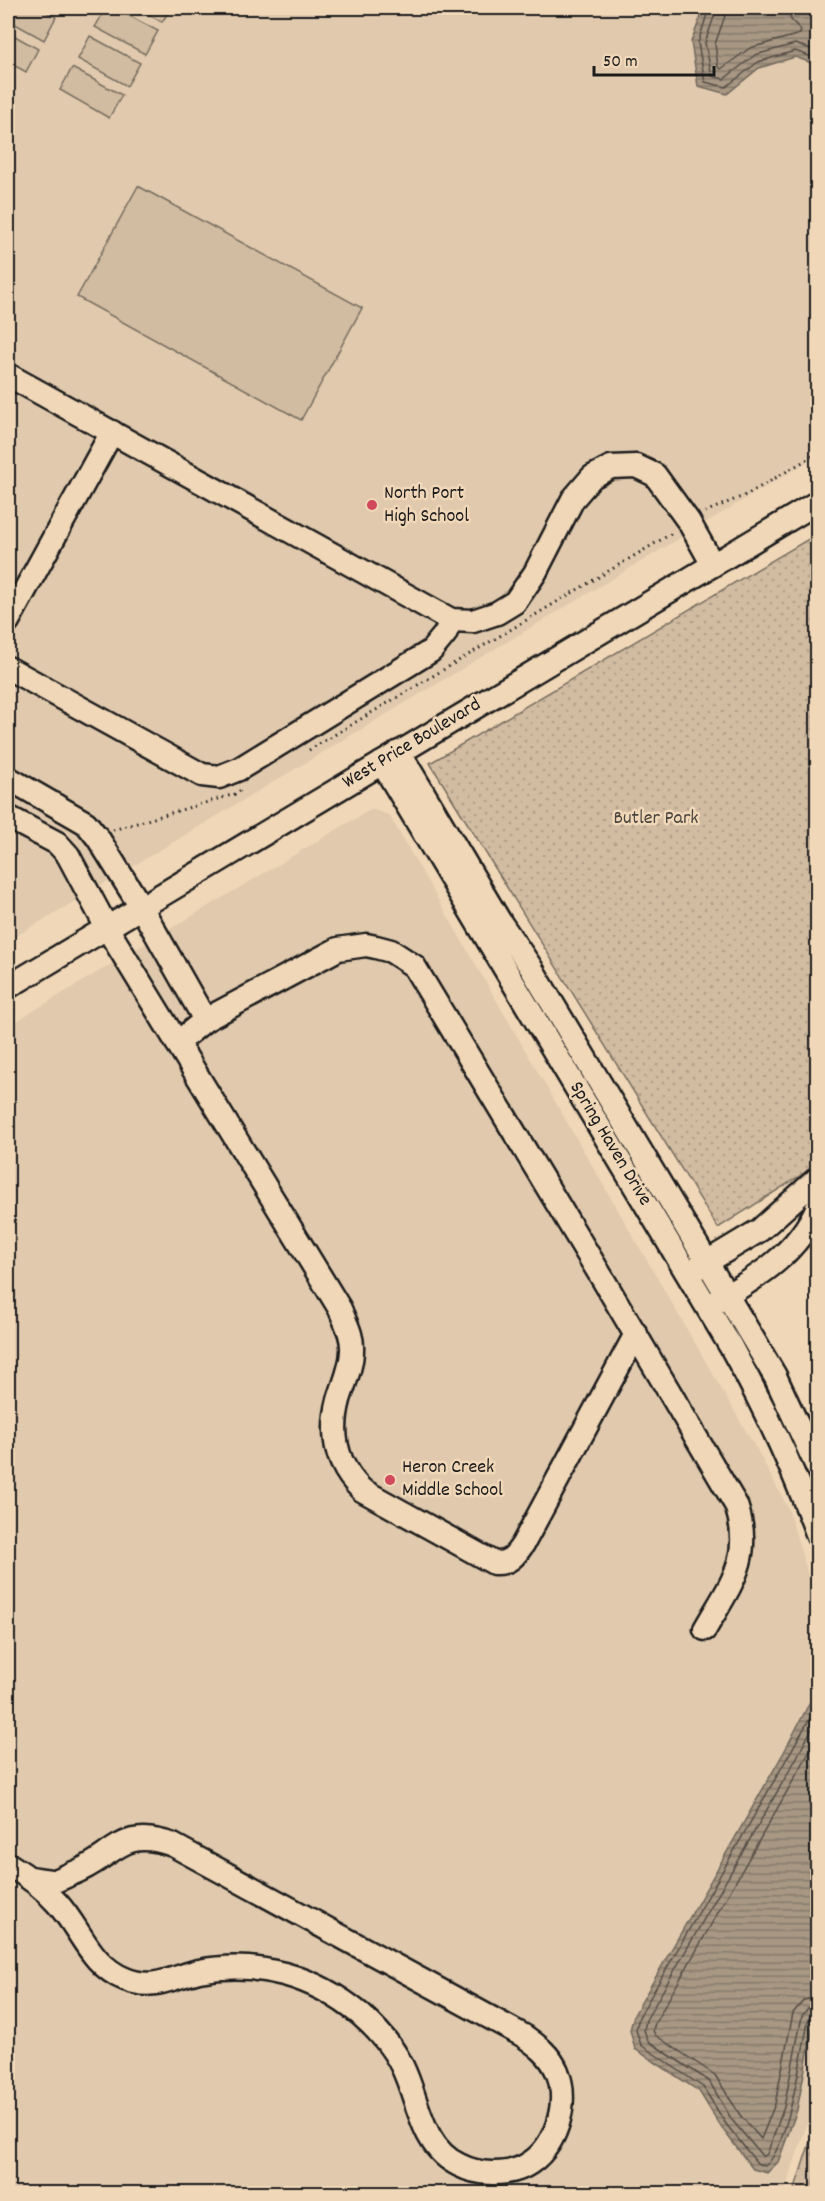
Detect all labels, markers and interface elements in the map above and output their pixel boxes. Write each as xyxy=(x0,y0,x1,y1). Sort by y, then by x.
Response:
scale bar xyxy=(594,39,714,77)
text: 50 m xyxy=(603,50,638,75)
place label: North Port High School xyxy=(384,480,469,531)
marker: North Port High School xyxy=(365,498,379,512)
street label: West Price Boulevard xyxy=(337,691,487,797)
park label: Butler Park xyxy=(613,805,699,833)
street label: Spring Haven Drive xyxy=(562,1076,658,1212)
place label: Heron Creek Middle School xyxy=(402,1454,503,1505)
marker: Heron Creek Middle School xyxy=(383,1473,397,1487)

